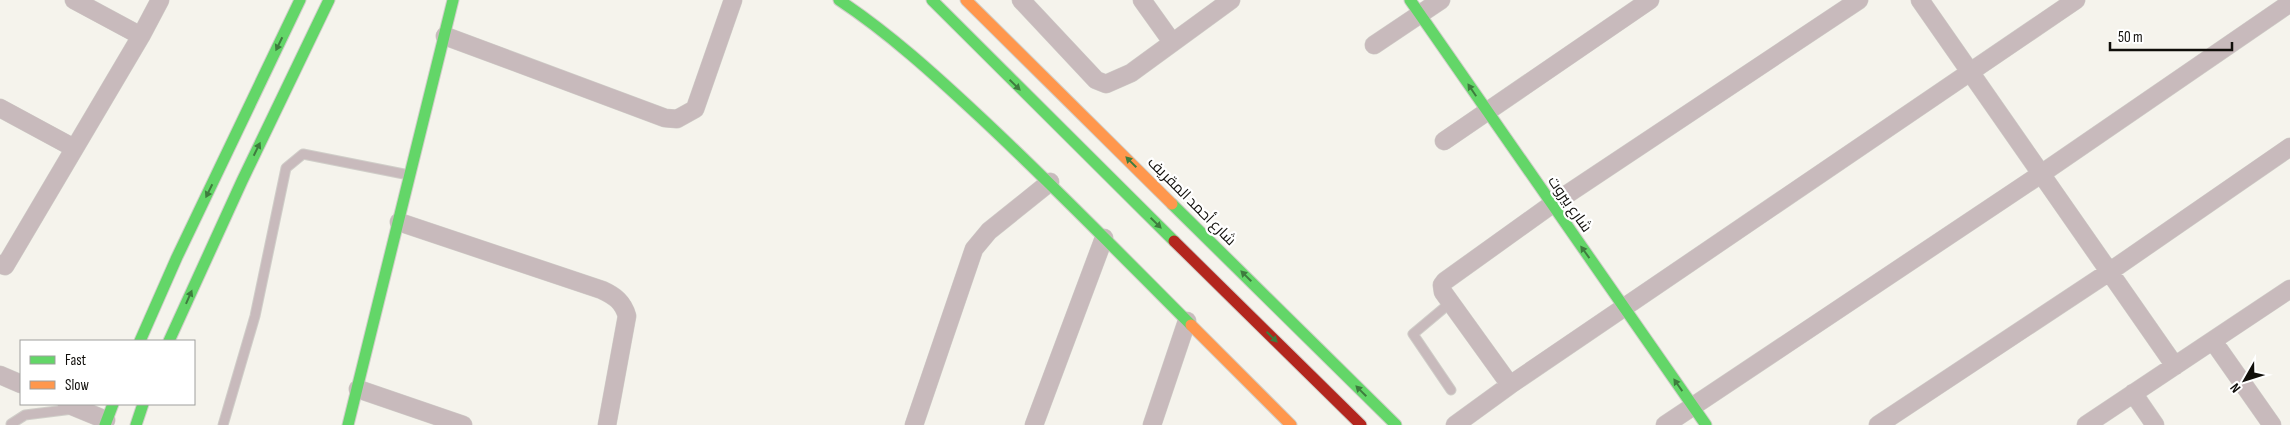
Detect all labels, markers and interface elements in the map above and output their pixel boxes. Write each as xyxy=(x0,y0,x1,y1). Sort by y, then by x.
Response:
scale bar xyxy=(2110,20,2232,52)
text: 50 m xyxy=(2118,28,2143,47)
one-way arrow xyxy=(275,37,283,51)
one-way arrow xyxy=(1009,79,1021,91)
one-way arrow xyxy=(1467,83,1477,97)
one-way arrow xyxy=(253,142,261,156)
street label: شارع أحمد المقريف xyxy=(1143,152,1241,250)
one-way arrow xyxy=(1125,156,1137,168)
street label: شارع بيروت xyxy=(1543,172,1596,237)
one-way arrow xyxy=(204,183,213,198)
one-way arrow xyxy=(1150,217,1162,229)
one-way arrow xyxy=(1580,245,1590,259)
one-way arrow xyxy=(1240,270,1252,282)
one-way arrow xyxy=(185,290,193,304)
one-way arrow xyxy=(1266,331,1278,343)
legend xyxy=(20,340,195,405)
text: Fast xyxy=(65,351,87,370)
north arrow xyxy=(2220,355,2270,405)
text: Slow xyxy=(65,376,89,395)
one-way arrow xyxy=(1674,378,1683,392)
text: N xyxy=(2226,380,2244,396)
one-way arrow xyxy=(1356,385,1368,397)

